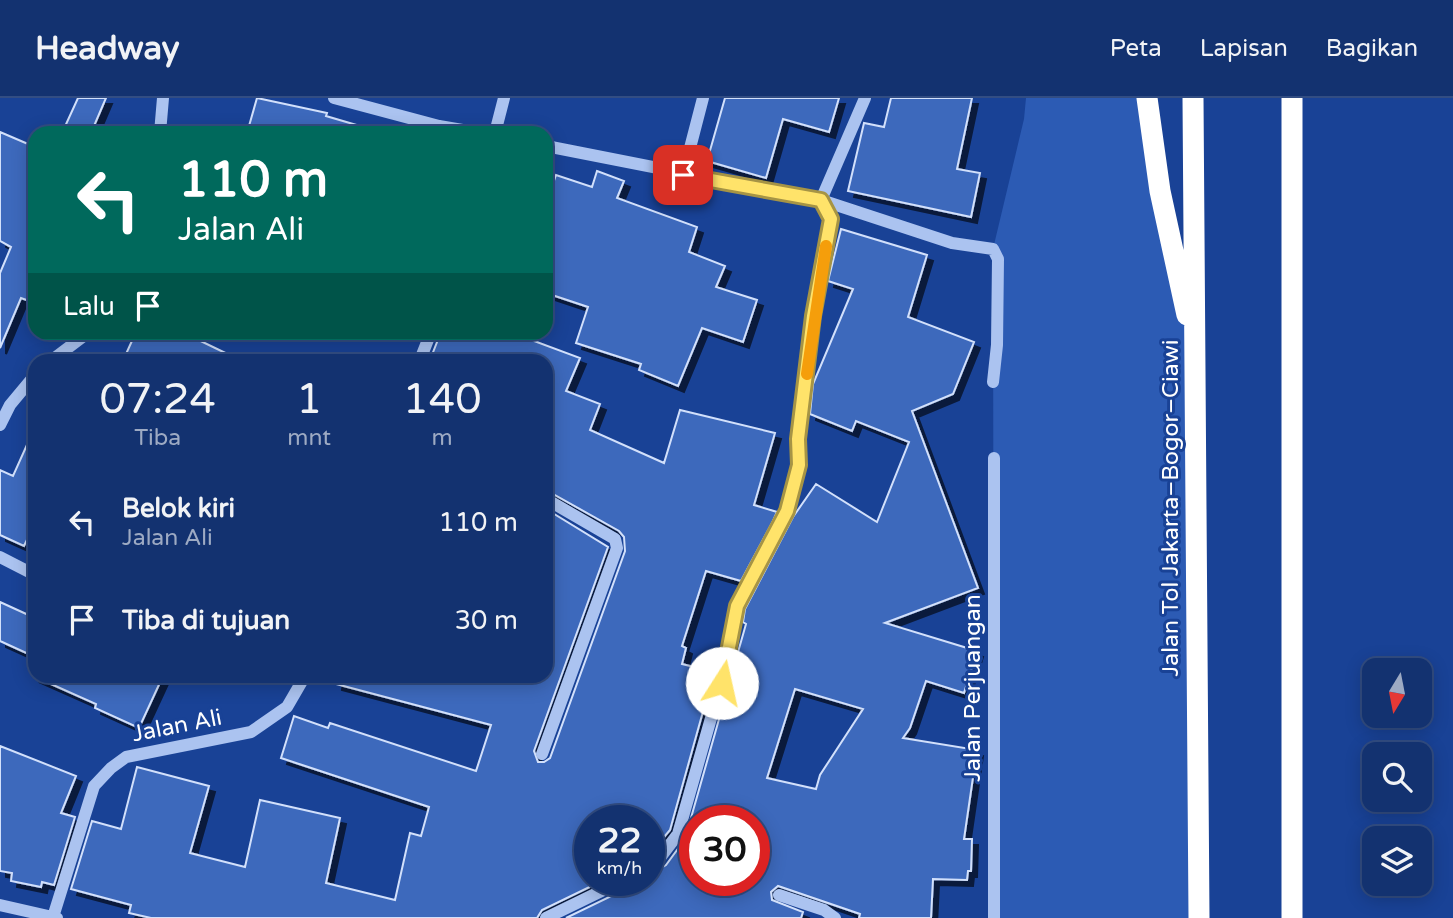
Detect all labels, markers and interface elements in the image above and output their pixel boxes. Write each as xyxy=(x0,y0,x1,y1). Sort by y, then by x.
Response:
text: Headway xyxy=(35,29,179,68)
text: Peta xyxy=(1110,34,1162,63)
text: Lapisan xyxy=(1200,34,1288,63)
text: Bagikan xyxy=(1326,34,1418,63)
pin xyxy=(653,145,713,205)
text: 110 m xyxy=(178,151,328,210)
icon: left xyxy=(63,154,154,245)
icon: arrive xyxy=(664,156,702,194)
text: Jalan Ali xyxy=(178,211,304,249)
icon: arrive xyxy=(129,287,167,325)
text: Lalu xyxy=(63,291,115,322)
street label: Jalan Tol Jakarta–Bogor–Ciawi xyxy=(1157,340,1185,676)
text: 07:24 xyxy=(99,374,216,425)
text: 1 xyxy=(296,374,322,425)
text: 140 xyxy=(402,374,482,425)
text: Tiba xyxy=(134,424,181,452)
text: mnt xyxy=(287,424,331,452)
text: m xyxy=(431,424,453,452)
text: Belok kiri xyxy=(122,493,235,524)
icon: left xyxy=(63,503,101,541)
text: 110 m xyxy=(438,507,518,538)
text: Jalan Ali xyxy=(122,524,213,552)
street label: Jalan Perjuangan xyxy=(959,594,987,782)
icon: arrive xyxy=(63,601,101,639)
text: Tiba di tujuan xyxy=(122,605,290,636)
text: 30 m xyxy=(455,605,518,636)
position arrow xyxy=(685,646,759,720)
north arrow xyxy=(1362,658,1432,728)
map controls xyxy=(1362,658,1432,896)
street label: Jalan Ali xyxy=(130,704,224,748)
button: search xyxy=(1362,742,1432,812)
speed limit sign: 30 xyxy=(679,805,770,896)
text: 22 xyxy=(598,820,641,862)
button: layers xyxy=(1362,826,1432,896)
text: km/h xyxy=(597,857,642,879)

